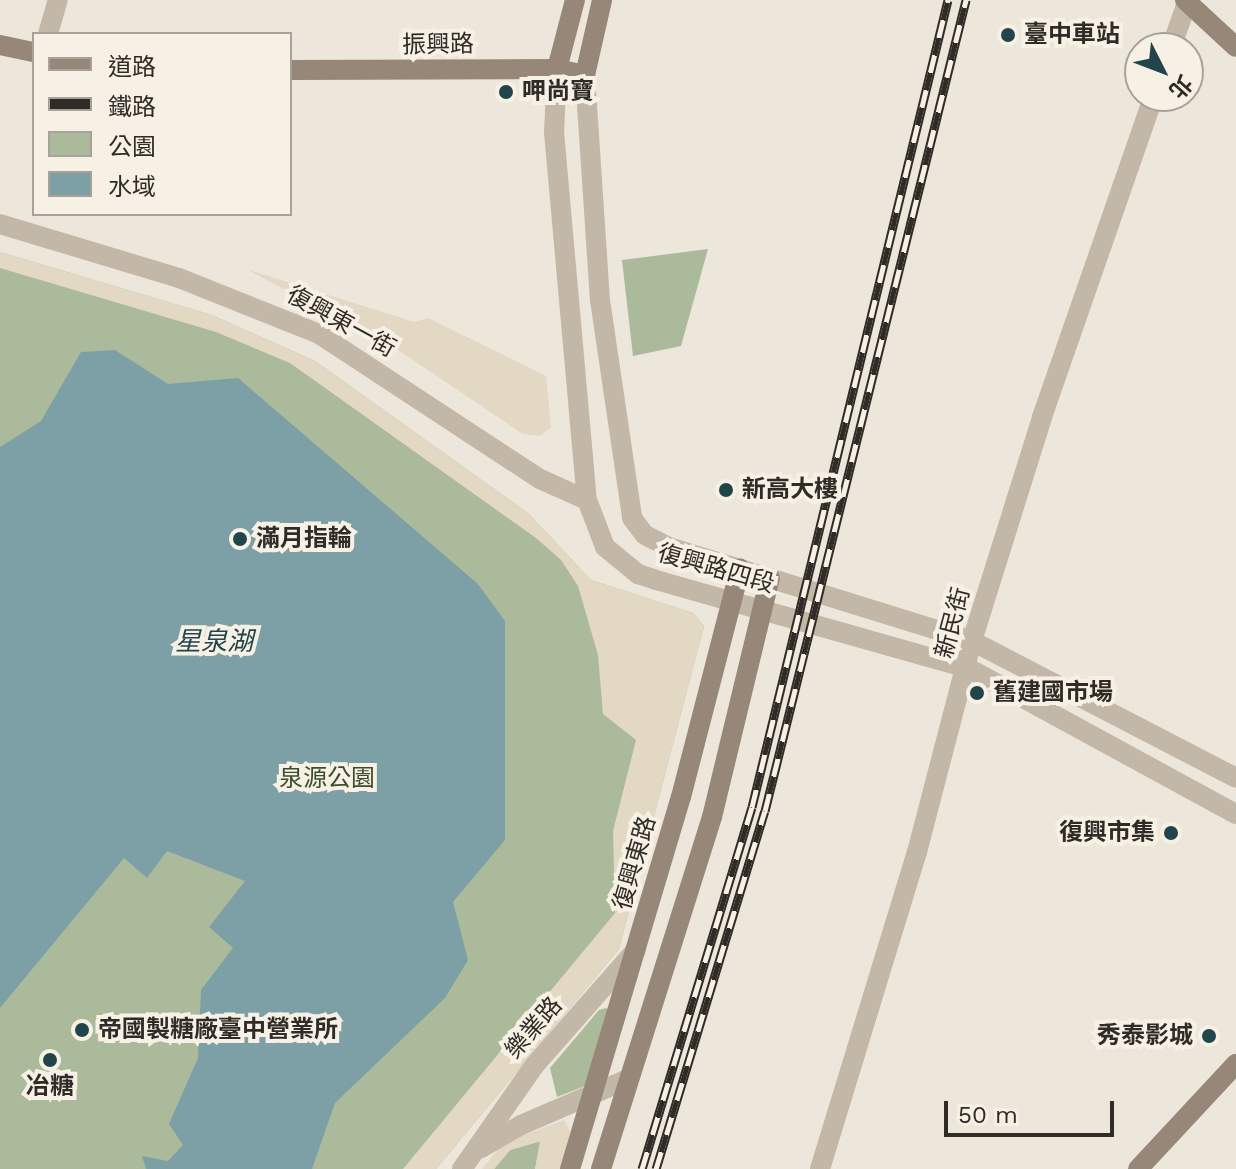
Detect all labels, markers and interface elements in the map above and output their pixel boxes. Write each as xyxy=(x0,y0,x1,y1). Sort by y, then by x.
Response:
place label: 臺中車站 xyxy=(1024,21,1120,49)
marker: 臺中車站 xyxy=(999,26,1017,44)
street label: 振興路 xyxy=(402,30,474,60)
legend xyxy=(32,32,292,216)
north arrow xyxy=(1124,32,1204,112)
text: 道路 xyxy=(108,53,156,81)
text: 北 xyxy=(1164,71,1197,104)
place label: 呷尚寶 xyxy=(522,78,594,106)
marker: 呷尚寶 xyxy=(497,83,515,101)
text: 鐵路 xyxy=(108,93,156,121)
text: 公園 xyxy=(108,133,156,161)
text: 水域 xyxy=(108,173,156,201)
street label: 復興東一街 xyxy=(282,280,400,364)
place label: 新高大樓 xyxy=(742,476,838,504)
marker: 新高大樓 xyxy=(717,481,735,499)
place label: 滿月指輪 xyxy=(256,525,352,553)
marker: 滿月指輪 xyxy=(231,530,249,548)
street label: 復興路四段 xyxy=(654,539,778,599)
street label: 新民街 xyxy=(930,584,976,662)
water label: 星泉湖 xyxy=(175,626,253,658)
place label: 舊建國市場 xyxy=(993,679,1113,707)
marker: 舊建國市場 xyxy=(968,684,986,702)
park label: 泉源公園 xyxy=(279,765,375,793)
street label: 復興東路 xyxy=(608,813,662,913)
place label: 復興市集 xyxy=(1059,819,1155,847)
marker: 復興市集 xyxy=(1162,824,1180,842)
street label: 樂業路 xyxy=(500,991,568,1065)
place label: 帝國製糖廠臺中營業所 xyxy=(98,1016,338,1044)
marker: 帝國製糖廠臺中營業所 xyxy=(73,1021,91,1039)
place label: 秀泰影城 xyxy=(1097,1022,1193,1050)
marker: 秀泰影城 xyxy=(1200,1027,1218,1045)
marker: 冶糖 xyxy=(41,1051,59,1069)
place label: 冶糖 xyxy=(26,1073,74,1101)
scale bar xyxy=(948,1085,1118,1135)
text: 50 m xyxy=(958,1101,1018,1129)

